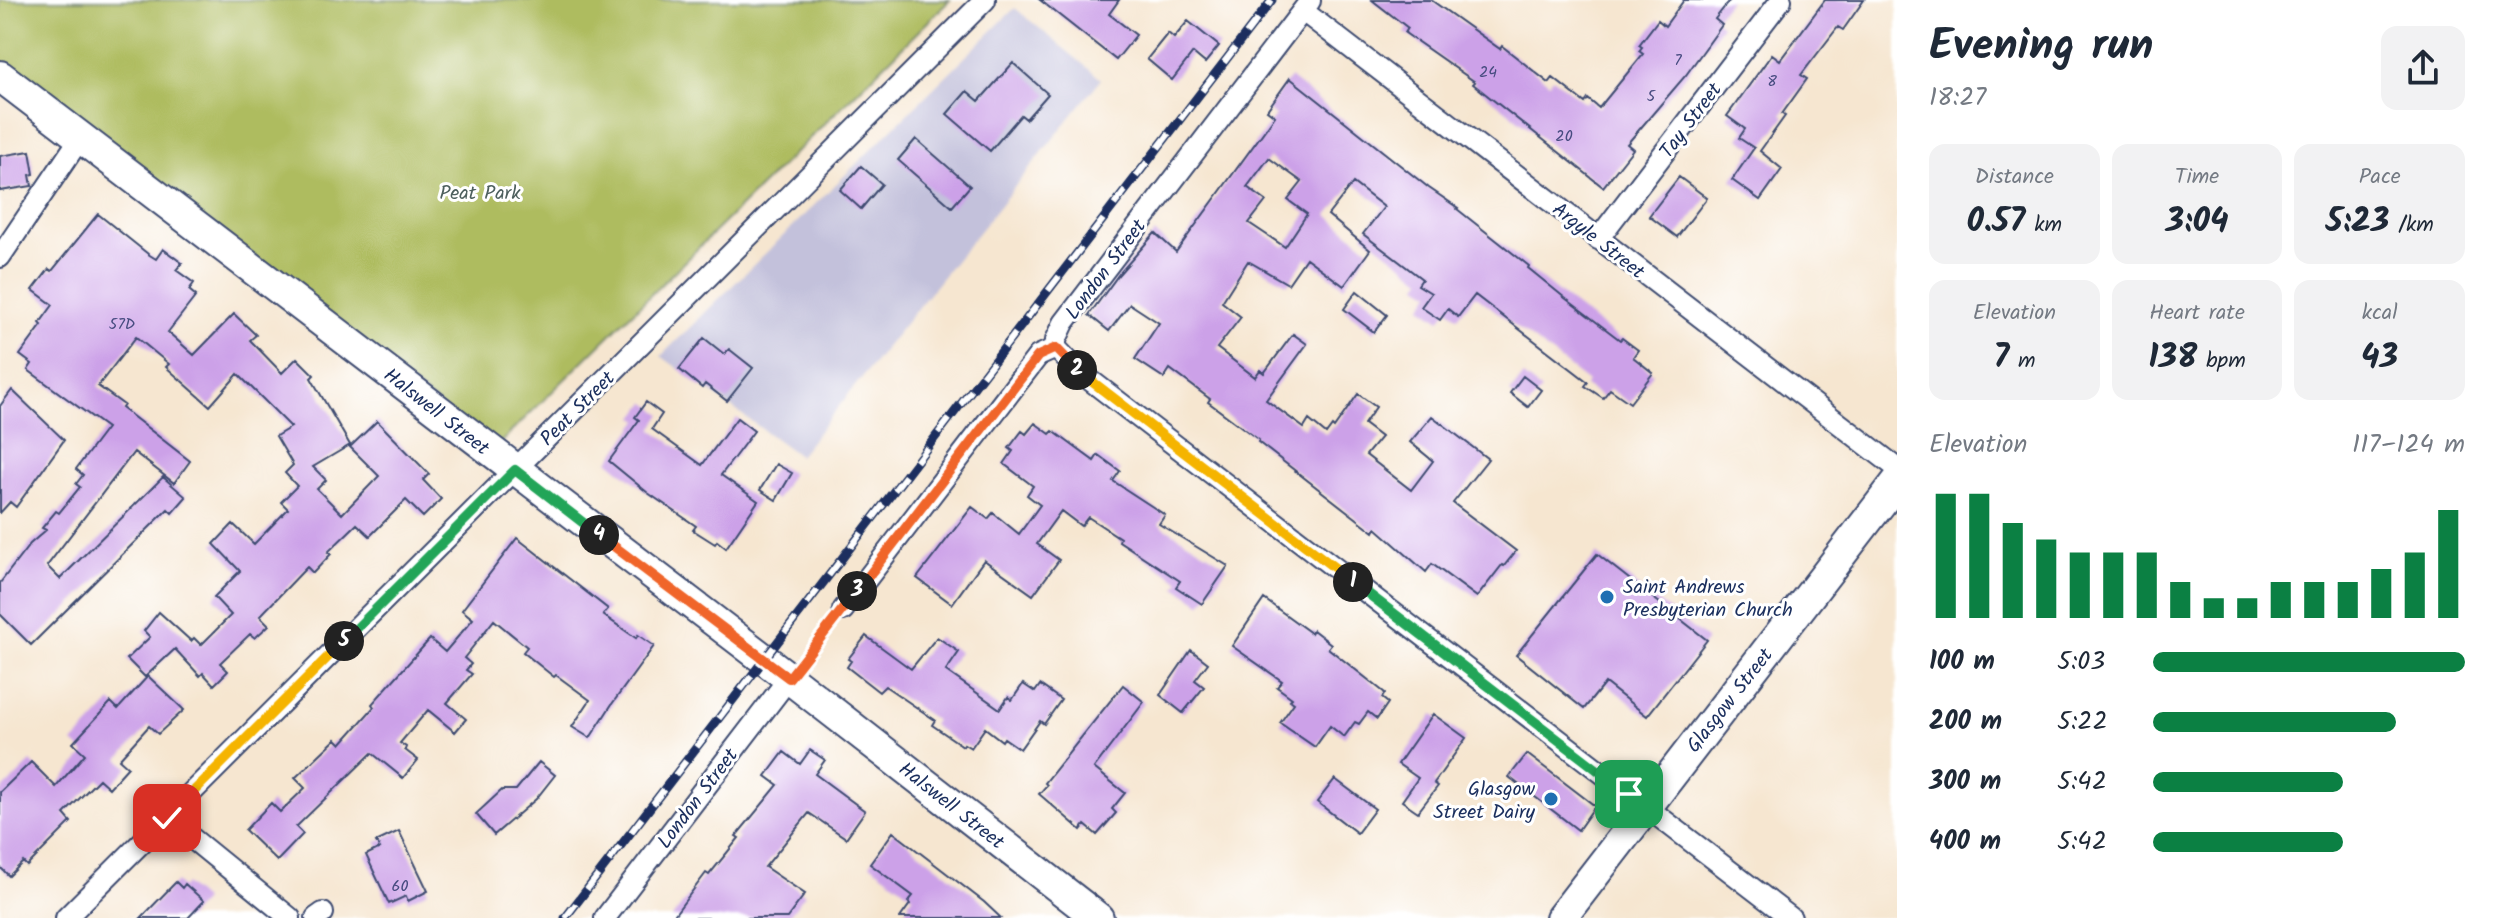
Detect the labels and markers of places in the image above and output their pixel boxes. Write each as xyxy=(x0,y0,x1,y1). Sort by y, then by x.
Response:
pin: 2 xyxy=(1057,350,1097,390)
pin: 4 xyxy=(579,515,619,555)
pin: 1 xyxy=(1333,562,1373,602)
pin: 3 xyxy=(837,571,877,611)
place label: Saint Andrews Presbyterian Church xyxy=(1623,572,1793,627)
marker: Saint Andrews Presbyterian Church xyxy=(1598,588,1616,606)
pin: 5 xyxy=(324,621,364,661)
pin xyxy=(1595,760,1663,828)
place label: Glasgow Street Dairy xyxy=(1433,774,1536,829)
pin xyxy=(133,784,201,852)
marker: Glasgow Street Dairy xyxy=(1542,790,1560,808)

